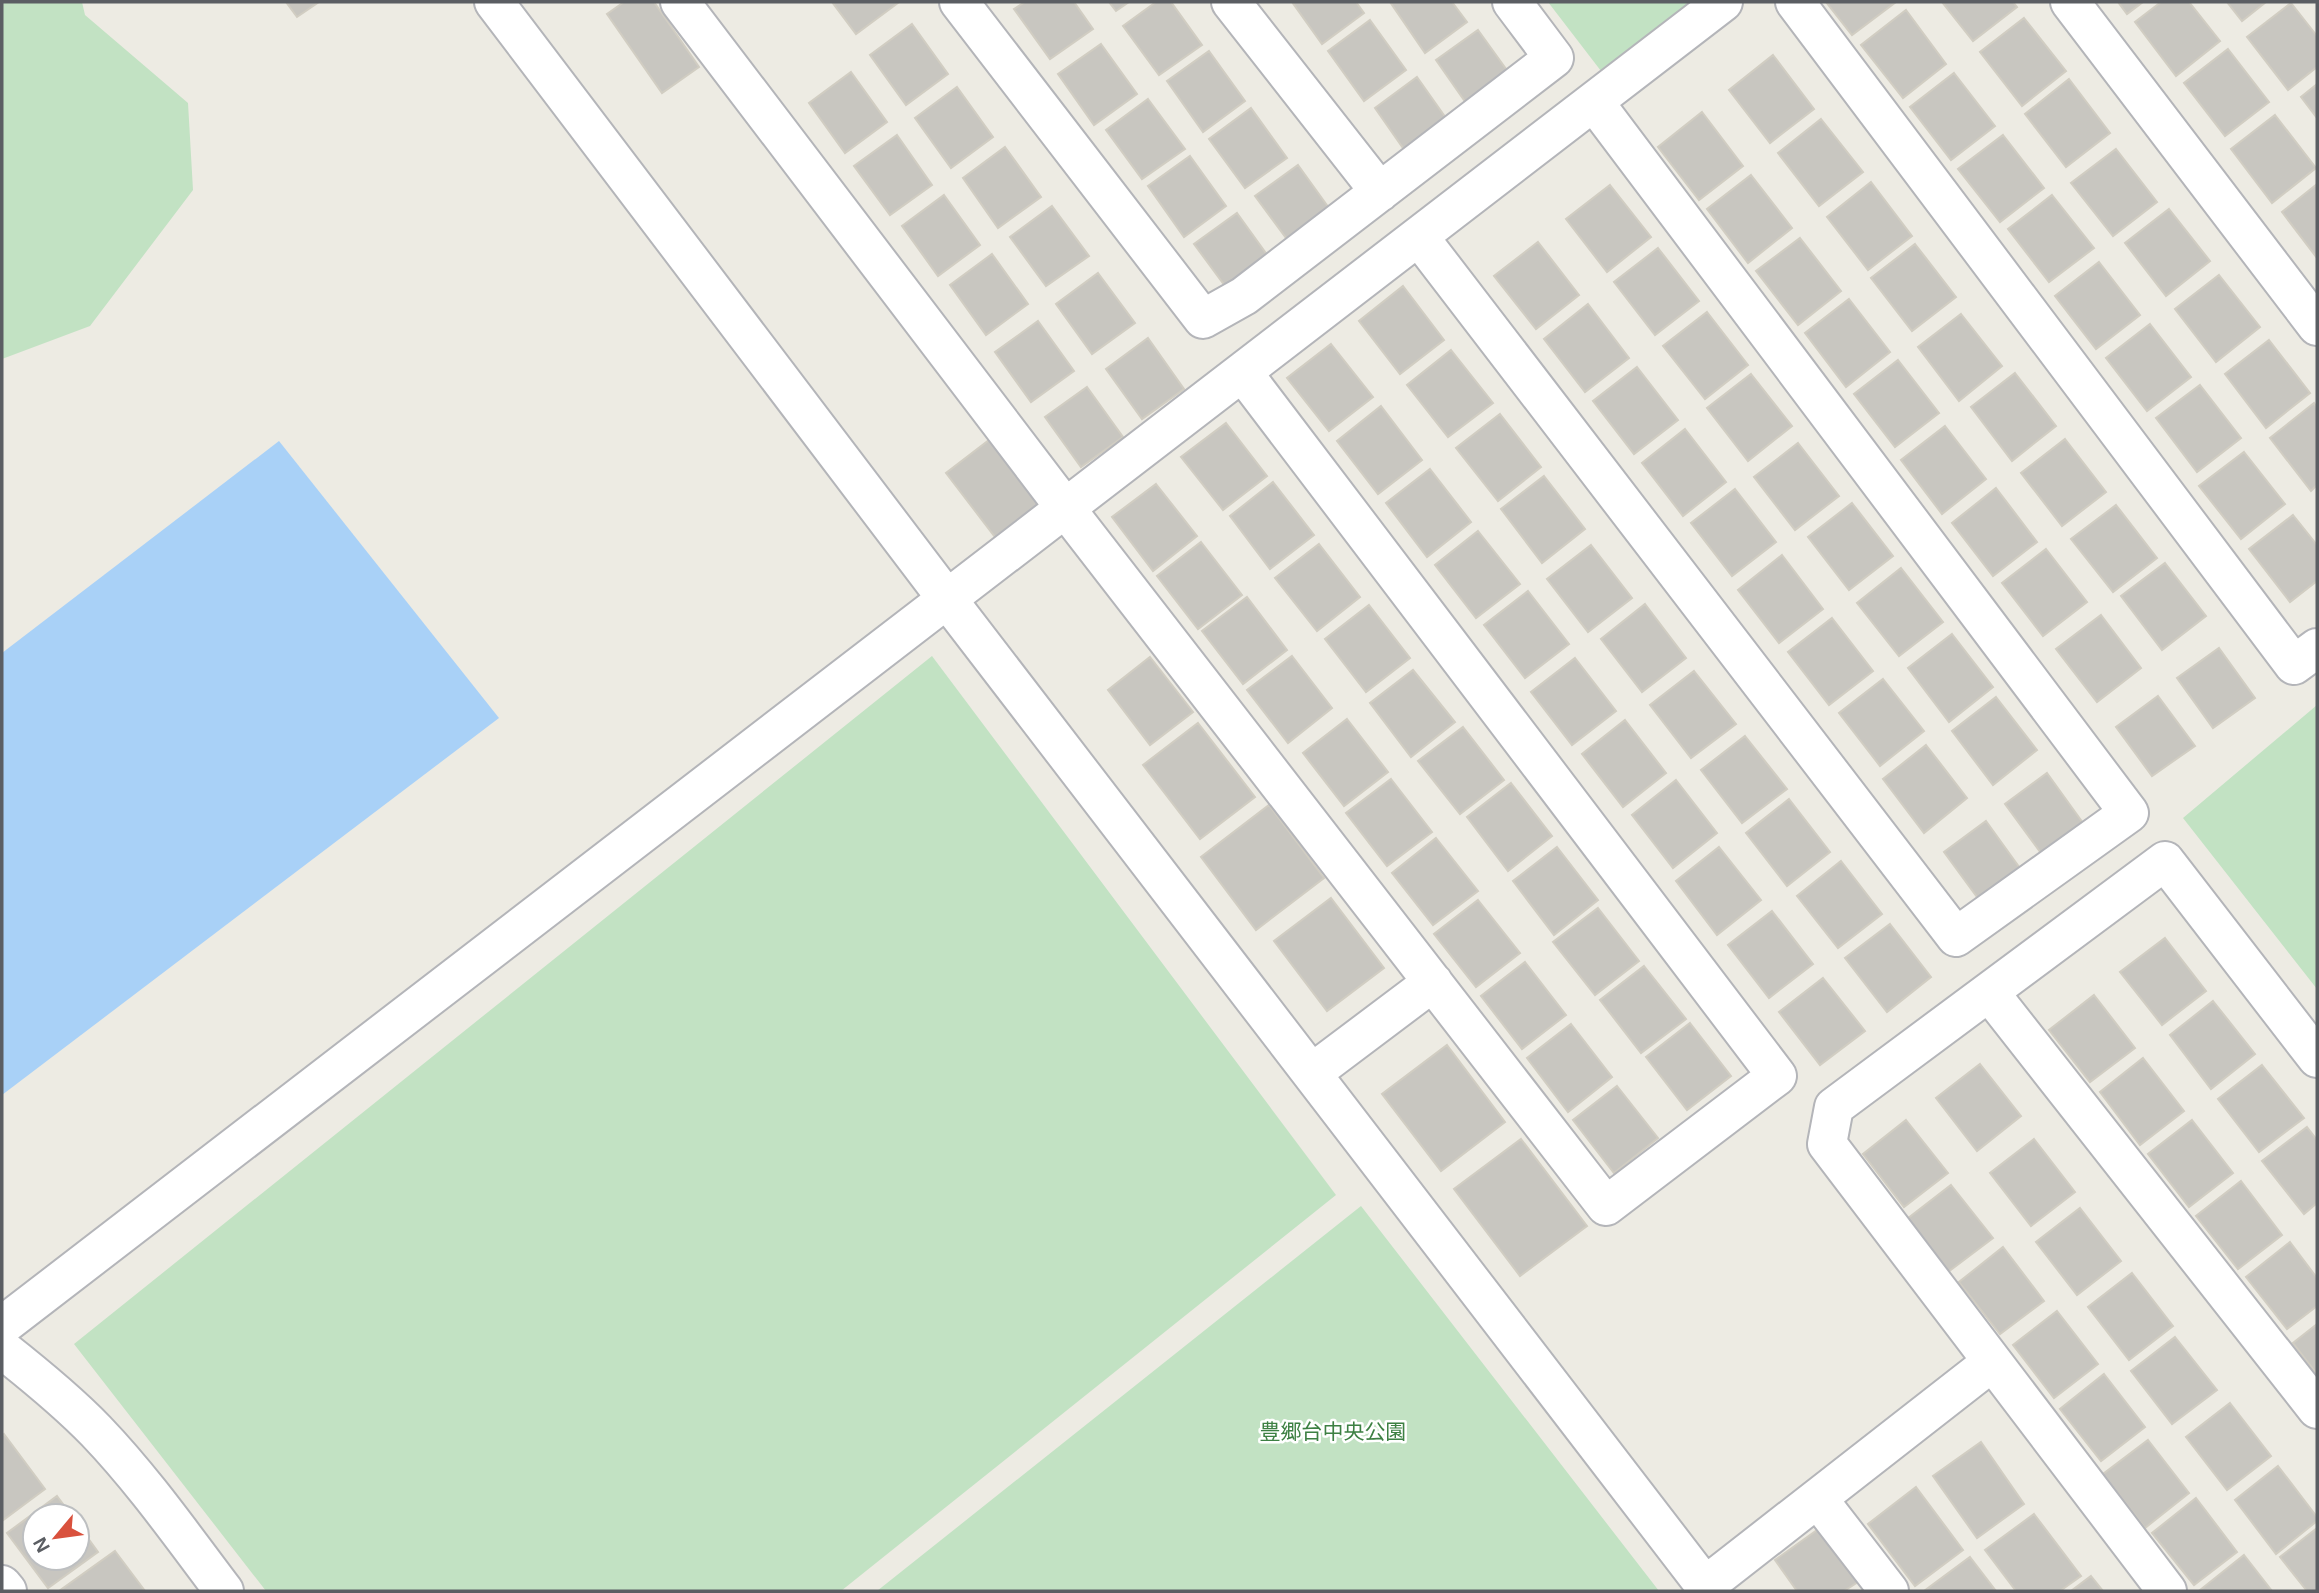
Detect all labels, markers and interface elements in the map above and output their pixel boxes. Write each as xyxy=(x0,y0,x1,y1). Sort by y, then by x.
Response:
park label: 豊郷台中央公園 xyxy=(1260,1420,1407,1443)
north arrow xyxy=(21,1502,91,1572)
text: N xyxy=(29,1534,54,1556)

